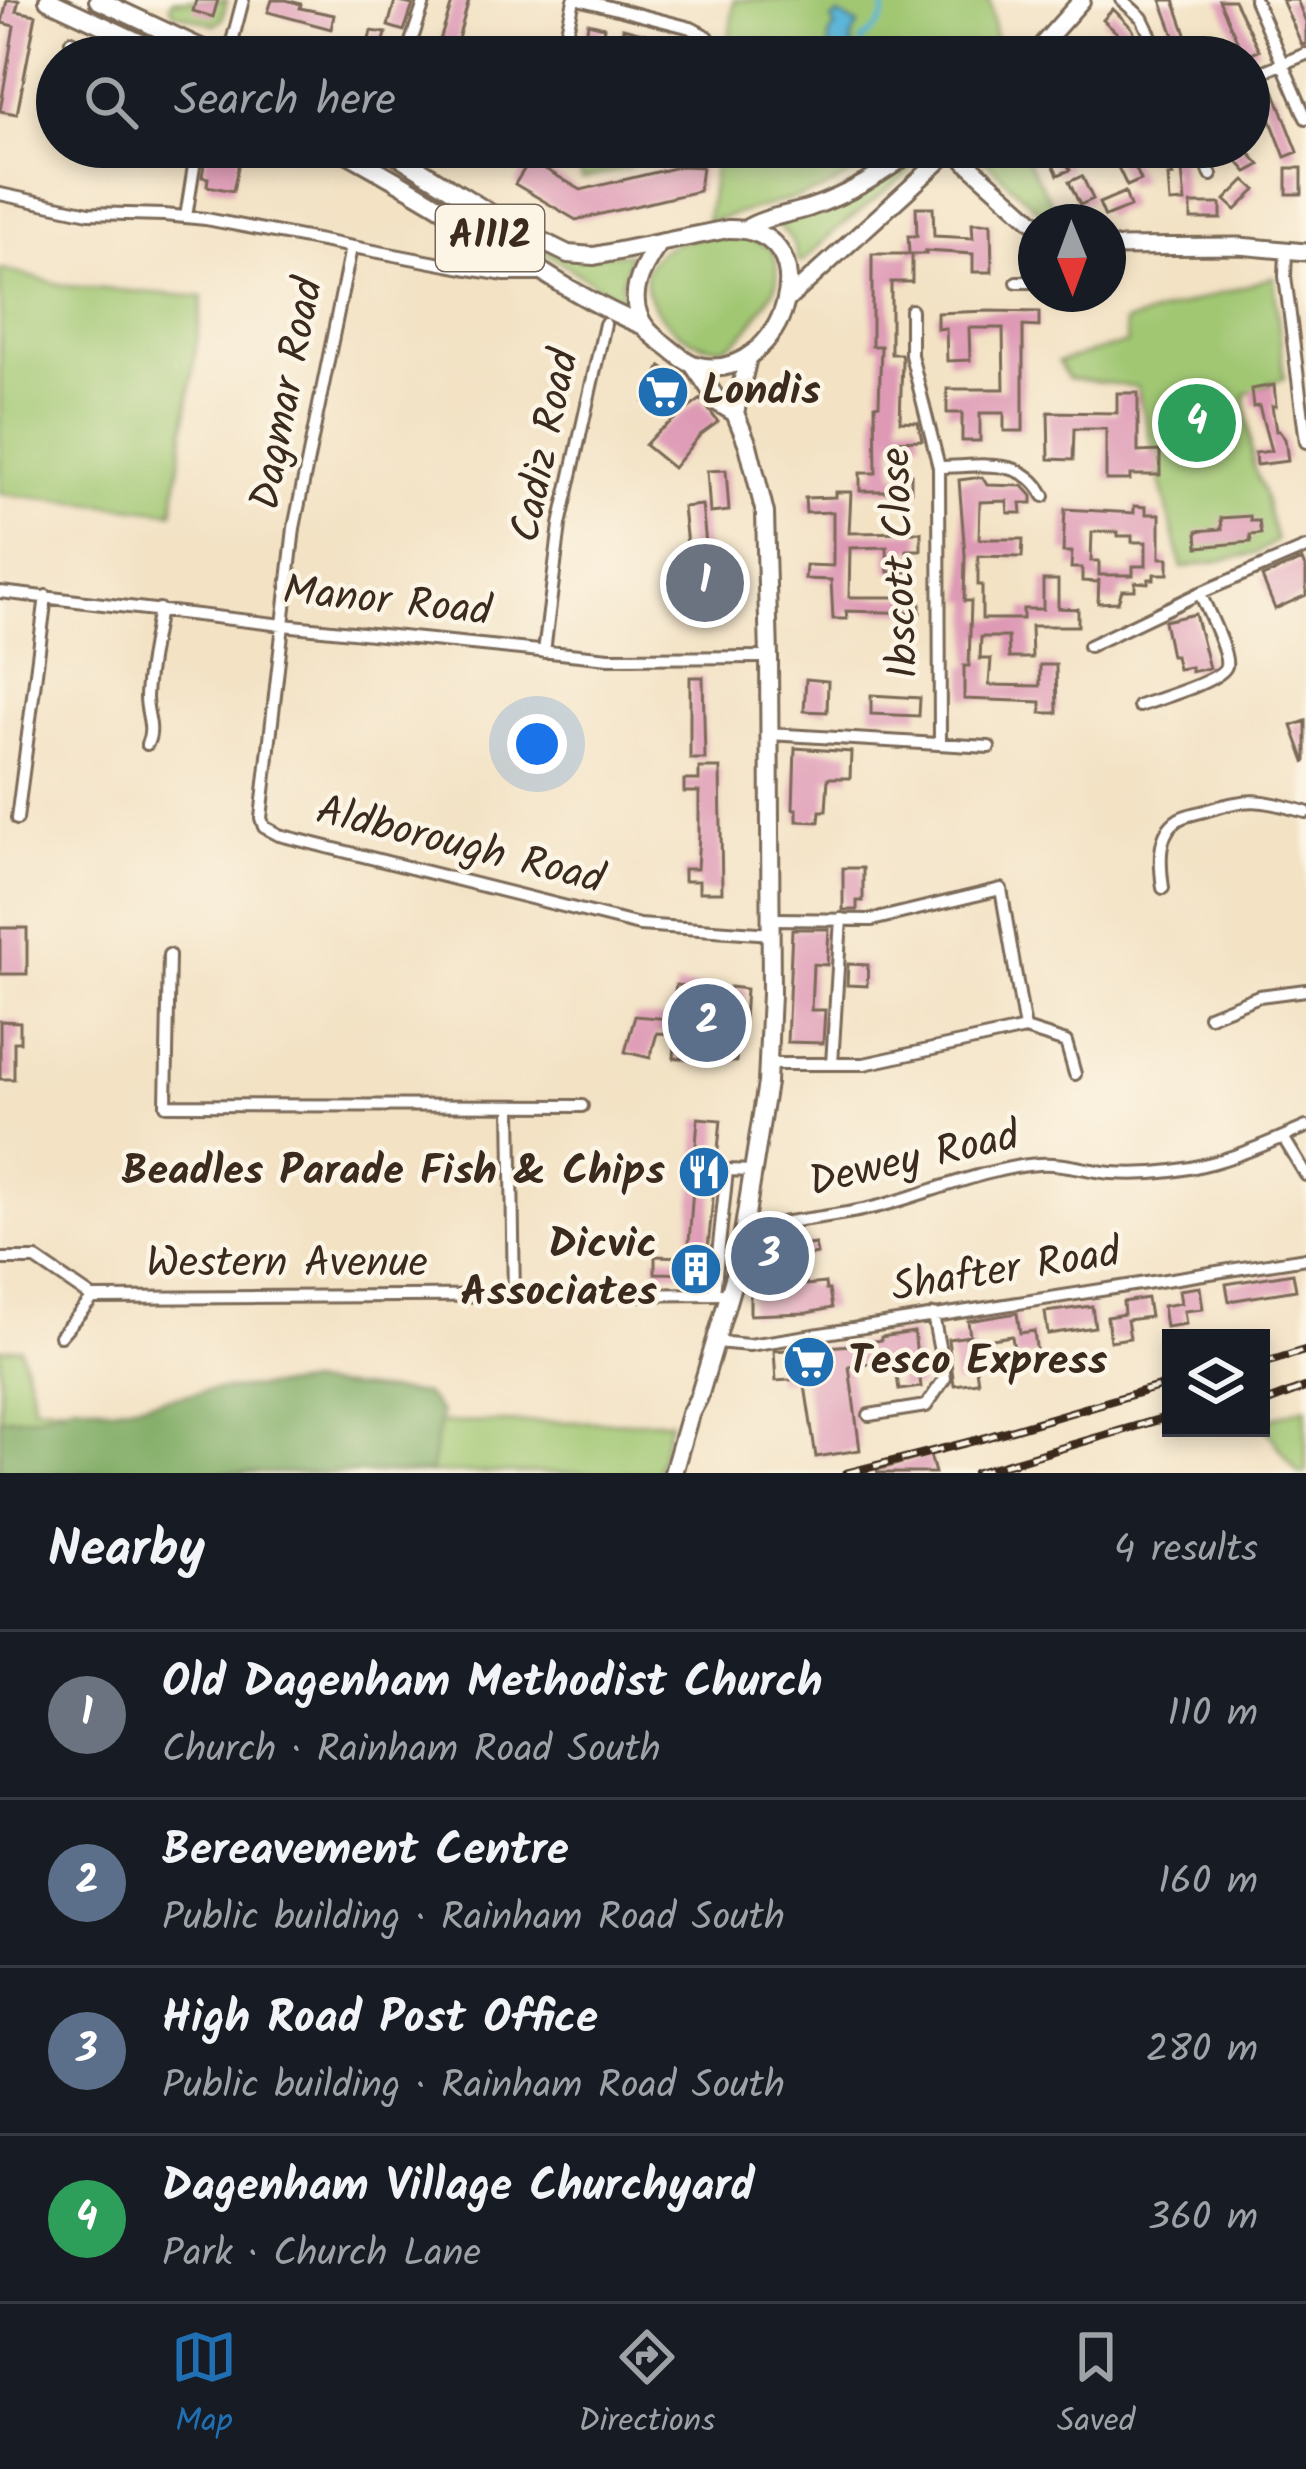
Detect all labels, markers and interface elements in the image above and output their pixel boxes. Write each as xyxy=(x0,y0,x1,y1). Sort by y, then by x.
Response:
search box xyxy=(36,36,1270,168)
text: Search here xyxy=(174,66,396,138)
icon: search xyxy=(78,69,144,135)
north arrow xyxy=(1018,204,1126,312)
road number: A1112 xyxy=(436,205,544,271)
street label: Dagmar Road xyxy=(233,271,343,516)
street label: Cadiz Road xyxy=(493,342,599,549)
place label: Londis xyxy=(702,359,821,426)
supermarket icon: Londis xyxy=(635,364,691,420)
pin: 4 xyxy=(1158,378,1236,468)
street label: Ibscott Close xyxy=(863,446,939,680)
pin: 1 xyxy=(666,538,744,628)
street label: Manor Road xyxy=(279,558,496,646)
your location xyxy=(507,714,567,774)
street label: Aldborough Road xyxy=(309,778,612,914)
pin: 2 xyxy=(668,978,746,1068)
street label: Dewey Road xyxy=(802,1103,1027,1217)
place label: Beadles Parade Fish & Chips xyxy=(121,1139,665,1206)
restaurant icon: Beadles Parade Fish & Chips xyxy=(676,1144,732,1200)
pin: 3 xyxy=(731,1211,809,1301)
place label: Dicvic Associates xyxy=(460,1212,657,1327)
street label: Shafter Road xyxy=(887,1220,1126,1322)
street label: Western Avenue xyxy=(146,1231,428,1298)
building icon: Dicvic Associates xyxy=(668,1241,724,1297)
place label: Tesco Express xyxy=(848,1329,1108,1396)
map controls xyxy=(1162,1329,1270,1437)
button: layers xyxy=(1162,1329,1270,1437)
supermarket icon: Tesco Express xyxy=(781,1334,837,1390)
text: Nearby xyxy=(48,1511,205,1592)
text: 4 results xyxy=(1114,1520,1258,1582)
text: Old Dagenham Methodist Church xyxy=(162,1648,823,1720)
text: 1 xyxy=(81,1684,93,1746)
text: 110 m xyxy=(1167,1684,1258,1746)
text: Church · Rainham Road South xyxy=(162,1720,661,1782)
text: Bereavement Centre xyxy=(162,1816,569,1888)
text: 2 xyxy=(76,1852,98,1914)
text: 160 m xyxy=(1158,1852,1258,1914)
text: Public building · Rainham Road South xyxy=(162,1888,785,1950)
text: High Road Post Office xyxy=(162,1984,598,2056)
text: 3 xyxy=(76,2020,98,2082)
text: 280 m xyxy=(1146,2020,1258,2082)
text: Public building · Rainham Road South xyxy=(162,2056,785,2118)
text: Dagenham Village Churchyard xyxy=(162,2152,755,2224)
text: 4 xyxy=(76,2188,98,2250)
text: 360 m xyxy=(1148,2188,1258,2250)
text: Park · Church Lane xyxy=(162,2224,481,2286)
tab: Map xyxy=(171,2324,237,2449)
tab: Directions xyxy=(578,2324,715,2449)
tab: Saved xyxy=(1057,2324,1135,2449)

